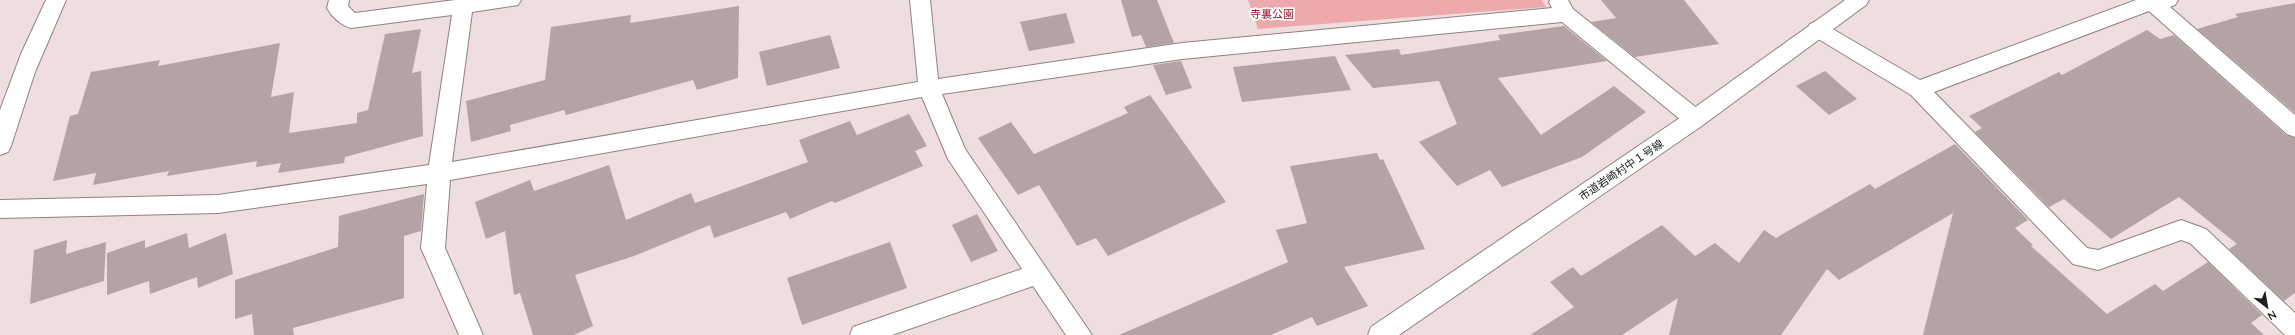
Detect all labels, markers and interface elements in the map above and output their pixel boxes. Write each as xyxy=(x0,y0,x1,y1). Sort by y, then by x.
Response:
park label: 寺裏公園 xyxy=(1250,7,1294,21)
street label: 市道岩崎村中１号線 xyxy=(1576,137,1666,203)
north arrow xyxy=(2247,287,2287,327)
text: N xyxy=(2265,307,2279,324)

